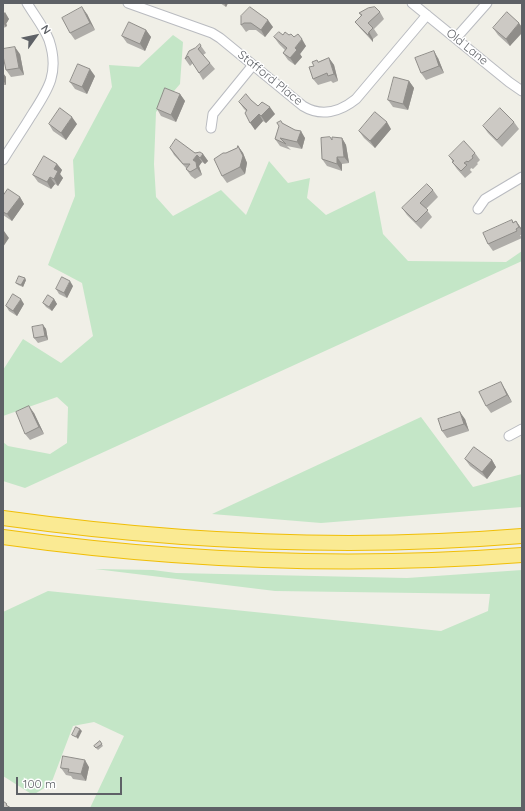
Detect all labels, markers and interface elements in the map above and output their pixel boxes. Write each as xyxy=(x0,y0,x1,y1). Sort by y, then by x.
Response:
north arrow xyxy=(16,16,56,56)
text: N xyxy=(38,22,54,37)
street label: Old Lane xyxy=(443,26,491,68)
street label: Stafford Place xyxy=(235,48,305,108)
scale bar xyxy=(18,769,124,795)
text: 100 m xyxy=(23,776,56,791)

